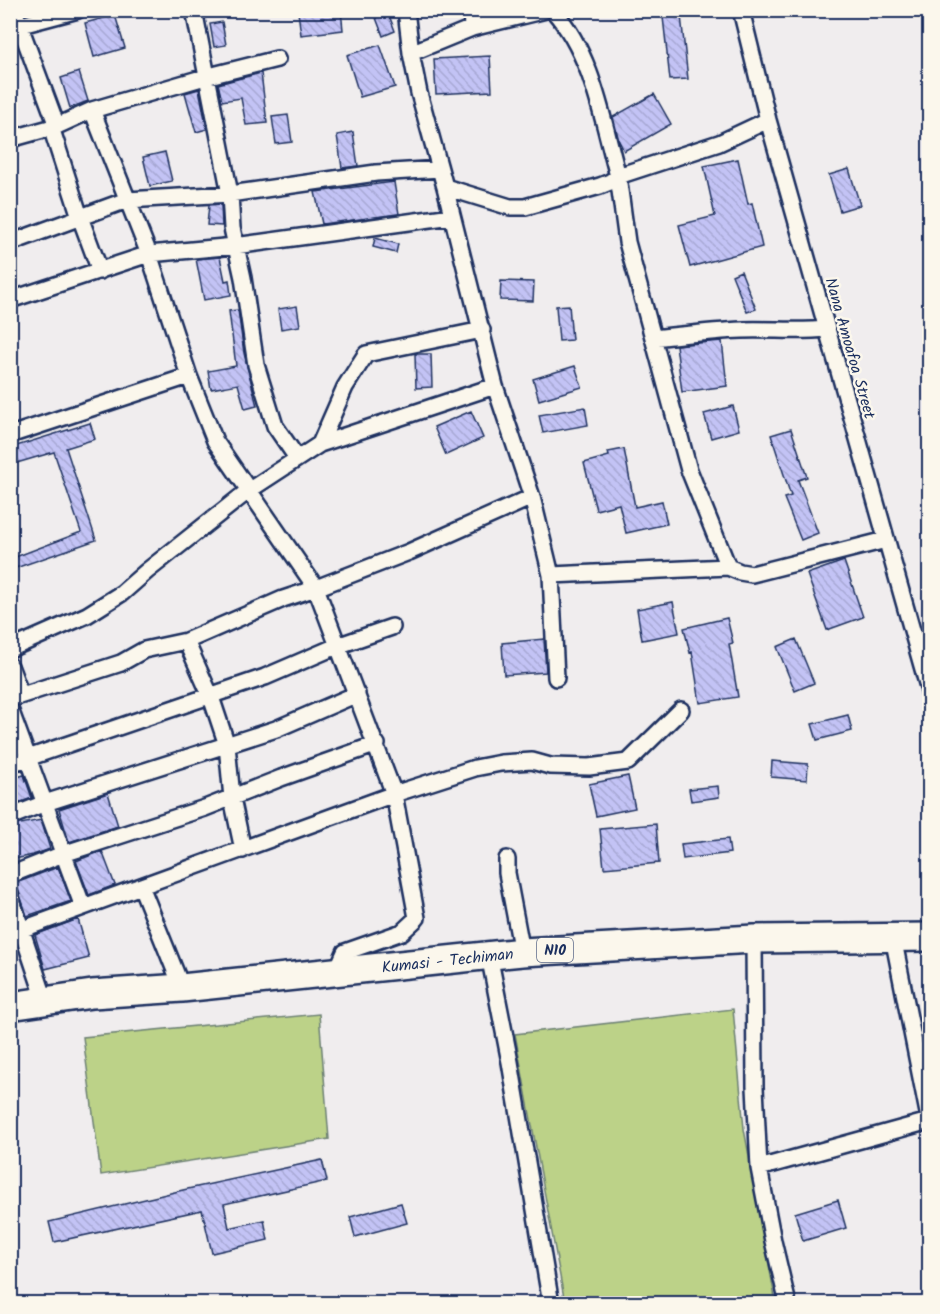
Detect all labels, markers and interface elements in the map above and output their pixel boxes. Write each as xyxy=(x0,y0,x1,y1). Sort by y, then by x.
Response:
street label: Nana Amoafoa Street xyxy=(817,275,882,423)
road number: N10 xyxy=(537,938,573,962)
street label: Kumasi - Techiman xyxy=(380,942,515,981)

